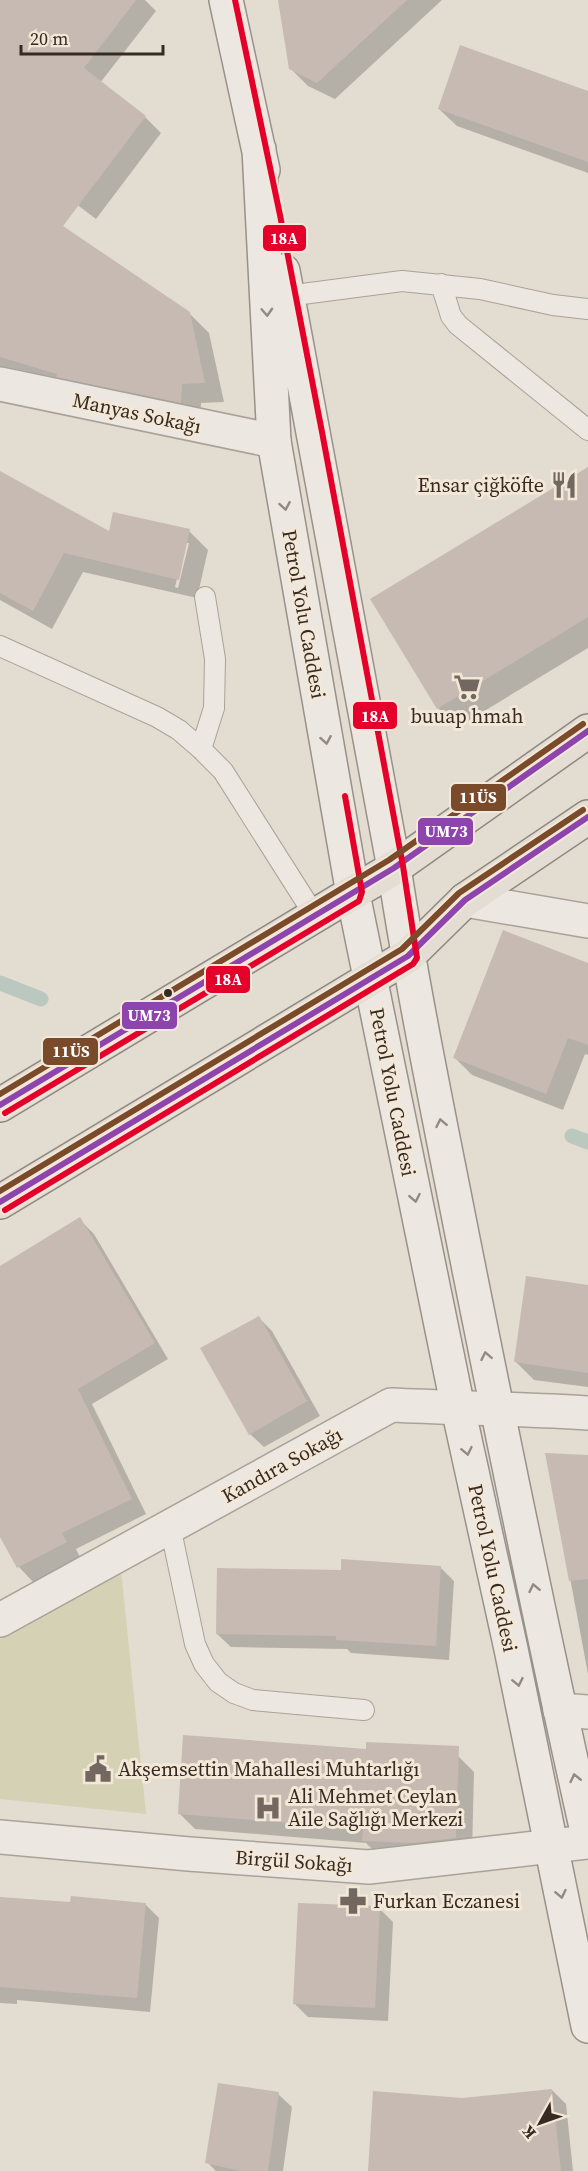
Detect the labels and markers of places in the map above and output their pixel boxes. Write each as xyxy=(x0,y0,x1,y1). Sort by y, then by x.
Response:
restaurant icon: Ensar çiğköfte xyxy=(549,470,579,500)
place label: Ensar çiğköfte xyxy=(417,471,544,499)
supermarket icon: buuap hmah xyxy=(452,672,482,702)
place label: buuap hmah xyxy=(411,702,524,730)
unlabelled marker xyxy=(162,987,174,999)
public building icon: Akşemsettin Mahallesi Muhtarlığı xyxy=(83,1754,113,1784)
place label: Akşemsettin Mahallesi Muhtarlığı xyxy=(118,1755,419,1783)
place label: Ali Mehmet Ceylan Aile Sağlığı Merkezi xyxy=(288,1782,463,1833)
hospital icon: Ali Mehmet Ceylan Aile Sağlığı Merkezi xyxy=(253,1793,283,1823)
pharmacy icon: Furkan Eczanesi xyxy=(338,1886,368,1916)
place label: Furkan Eczanesi xyxy=(373,1887,520,1915)

